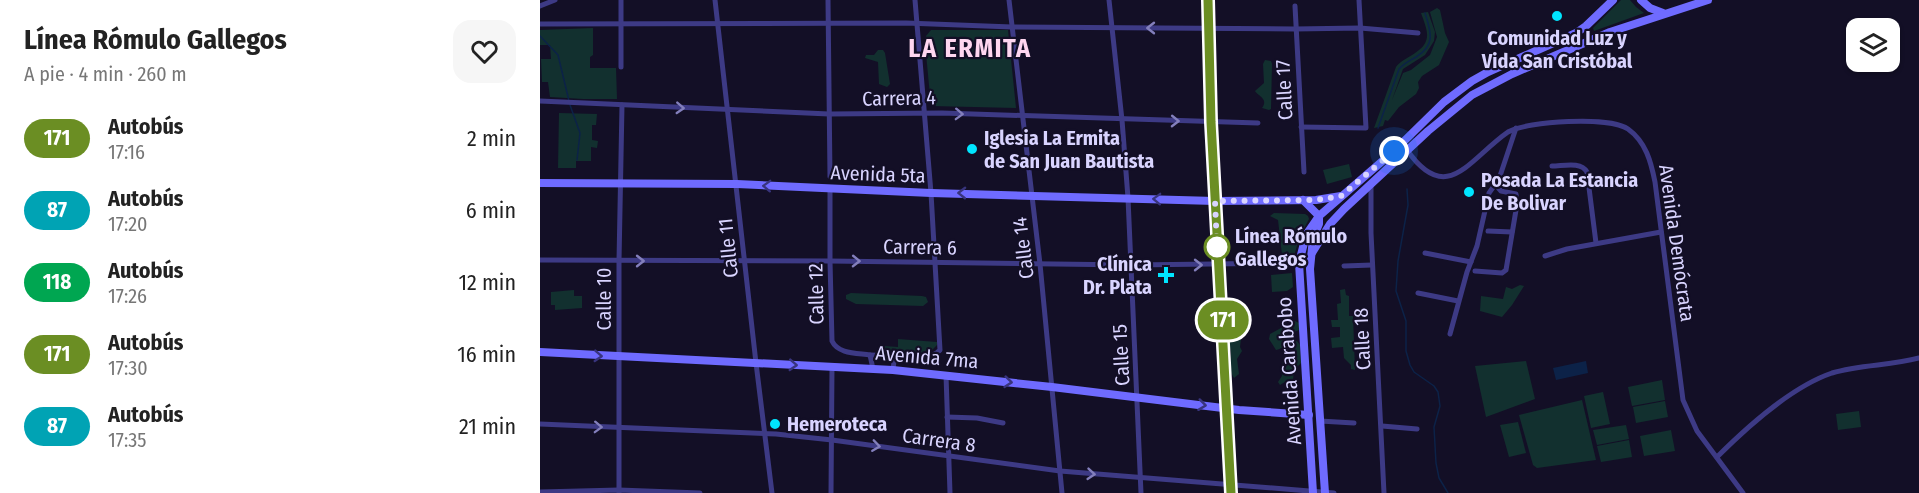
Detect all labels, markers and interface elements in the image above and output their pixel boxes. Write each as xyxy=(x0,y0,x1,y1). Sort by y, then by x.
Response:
marker: Comunidad Luz y Vida San Cristóbal xyxy=(1550,9,1564,23)
map controls xyxy=(1846,18,1900,72)
button: layers xyxy=(1846,18,1900,72)
button: heart xyxy=(453,20,516,83)
one-way arrow xyxy=(1146,22,1155,34)
text: Línea Rómulo Gallegos xyxy=(24,23,287,56)
place label: Comunidad Luz y Vida San Cristóbal xyxy=(1481,26,1633,73)
district label: LA ERMITA xyxy=(908,33,1032,64)
street label: Calle 17 xyxy=(1270,59,1298,121)
text: A pie · 4 min · 260 m xyxy=(24,62,187,86)
street label: Carrera 4 xyxy=(862,85,936,111)
one-way arrow xyxy=(676,101,685,114)
one-way arrow xyxy=(955,107,964,120)
text: Autobús xyxy=(108,113,183,140)
one-way arrow xyxy=(1171,115,1180,127)
text: 171 xyxy=(44,125,70,151)
text: 2 min xyxy=(467,125,516,152)
place label: Iglesia La Ermita de San Juan Bautista xyxy=(984,126,1154,173)
your location xyxy=(1379,136,1409,166)
text: 17:16 xyxy=(108,140,145,164)
marker: Iglesia La Ermita de San Juan Bautista xyxy=(965,142,979,156)
street label: Avenida 5ta xyxy=(830,160,926,188)
street label: Avenida Demócrata xyxy=(1654,163,1700,323)
place label: Posada La Estancia De Bolivar xyxy=(1481,168,1638,215)
one-way arrow xyxy=(763,180,772,193)
text: Autobús xyxy=(108,185,183,212)
marker: Posada La Estancia De Bolivar xyxy=(1462,185,1476,199)
one-way arrow xyxy=(957,187,966,199)
one-way arrow xyxy=(1152,193,1161,206)
text: 87 xyxy=(47,197,67,223)
text: 6 min xyxy=(466,197,516,224)
text: 17:20 xyxy=(108,212,147,236)
street label: Calle 14 xyxy=(1007,215,1039,280)
street label: Calle 11 xyxy=(713,217,743,279)
place label: Línea Rómulo Gallegos xyxy=(1235,224,1347,271)
street label: Carrera 6 xyxy=(883,234,957,260)
marker: Línea Rómulo Gallegos xyxy=(1204,234,1230,260)
place label: Clínica Dr. Plata xyxy=(1083,252,1152,299)
one-way arrow xyxy=(636,255,645,267)
one-way arrow xyxy=(852,255,861,268)
text: Autobús xyxy=(108,257,183,284)
one-way arrow xyxy=(1194,259,1203,271)
street label: Calle 12 xyxy=(803,263,829,325)
marker: Clínica Dr. Plata xyxy=(1157,266,1175,284)
street label: Calle 10 xyxy=(592,268,616,330)
text: 118 xyxy=(43,269,71,295)
text: 12 min xyxy=(458,269,516,296)
text: 17:26 xyxy=(108,284,147,308)
street label: Avenida Carabobo xyxy=(1272,296,1306,446)
line badge: 171 xyxy=(1188,300,1258,340)
text: 171 xyxy=(1210,307,1236,333)
street label: Calle 18 xyxy=(1348,307,1376,371)
street label: Calle 15 xyxy=(1107,324,1135,386)
text: Autobús xyxy=(108,329,183,356)
text: 171 xyxy=(44,341,70,367)
text: 16 min xyxy=(457,341,516,368)
street label: Avenida 7ma xyxy=(875,341,979,373)
one-way arrow xyxy=(594,349,603,362)
text: 17:30 xyxy=(108,356,148,380)
one-way arrow xyxy=(789,358,798,371)
one-way arrow xyxy=(1004,375,1013,388)
one-way arrow xyxy=(1197,399,1207,411)
text: Autobús xyxy=(108,401,183,428)
place label: Hemeroteca xyxy=(787,412,887,436)
text: 87 xyxy=(47,413,67,439)
text: 21 min xyxy=(459,413,516,440)
marker: Hemeroteca xyxy=(768,417,782,431)
one-way arrow xyxy=(594,421,603,433)
street label: Carrera 8 xyxy=(901,423,977,457)
text: 17:35 xyxy=(108,428,147,452)
one-way arrow xyxy=(872,440,881,452)
one-way arrow xyxy=(1086,467,1095,480)

